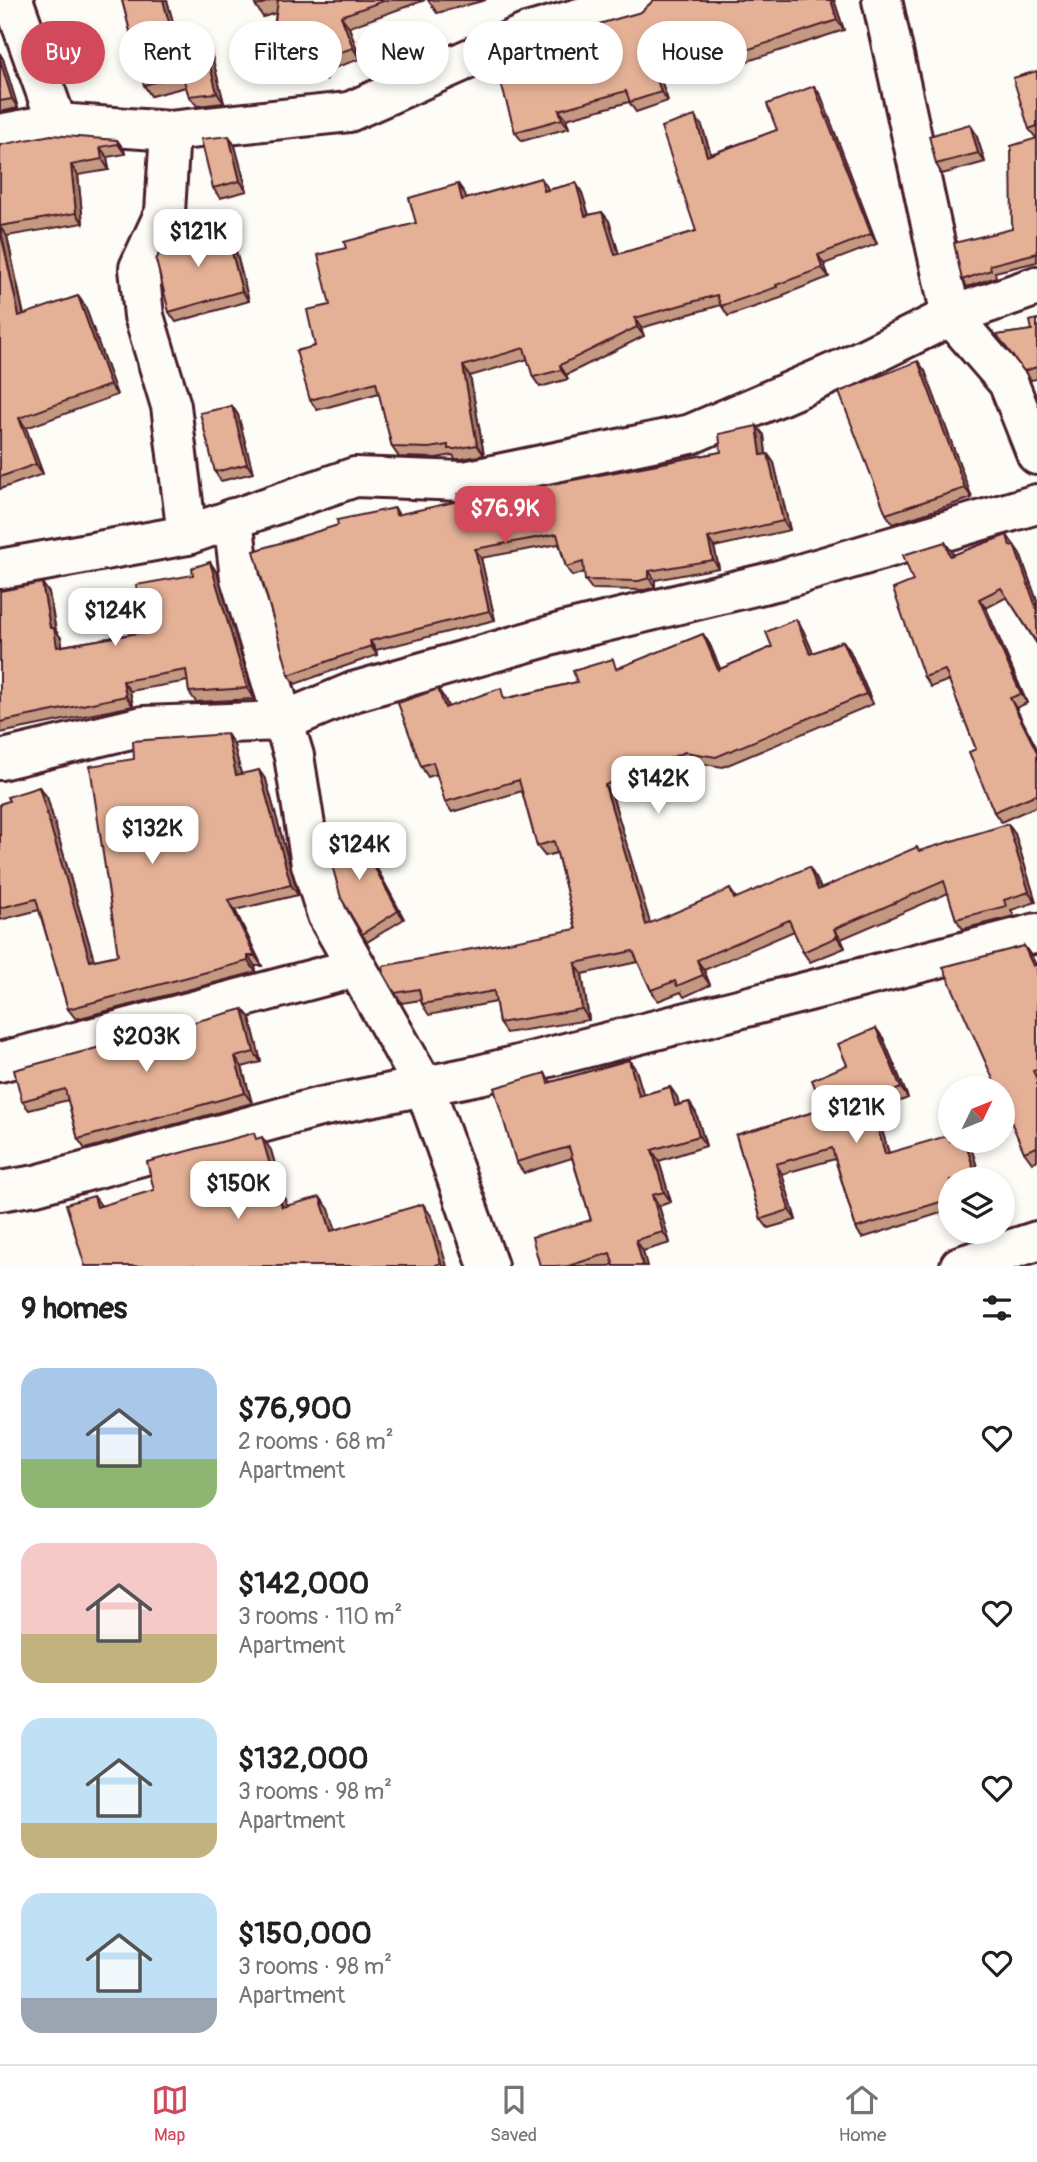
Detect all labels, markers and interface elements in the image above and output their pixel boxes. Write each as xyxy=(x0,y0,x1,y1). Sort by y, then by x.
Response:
chip: Buy xyxy=(21,21,105,84)
chip: Rent xyxy=(119,21,215,84)
chip: Filters xyxy=(229,21,342,84)
chip: New xyxy=(356,21,449,84)
chip: Apartment xyxy=(463,21,623,84)
chip: House xyxy=(637,21,747,84)
pin: $121K xyxy=(149,210,247,269)
text: $121K xyxy=(169,217,227,246)
pin: $76.9K xyxy=(448,486,562,546)
text: $76.9K xyxy=(471,494,539,523)
pin: $124K xyxy=(66,588,164,648)
text: $124K xyxy=(84,596,146,625)
pin: $142K xyxy=(609,756,707,816)
text: $142K xyxy=(627,764,689,793)
pin: $132K xyxy=(103,806,201,866)
text: $132K xyxy=(121,814,183,843)
pin: $124K xyxy=(310,822,408,882)
text: $124K xyxy=(328,830,390,859)
pin: $203K xyxy=(97,1014,195,1074)
text: $203K xyxy=(112,1022,180,1051)
north arrow xyxy=(938,1076,1015,1153)
map controls xyxy=(938,1076,1015,1244)
pin: $121K xyxy=(807,1086,905,1145)
text: $121K xyxy=(827,1093,885,1122)
pin: $150K xyxy=(189,1162,287,1221)
button: layers xyxy=(938,1167,1015,1244)
text: $150K xyxy=(206,1169,270,1198)
icon: filters xyxy=(978,1289,1016,1327)
text: 9 homes xyxy=(21,1290,127,1327)
text: $76,900 xyxy=(238,1390,352,1427)
icon: home xyxy=(77,1396,161,1480)
icon: heart xyxy=(978,1419,1016,1457)
text: 2 rooms · 68 m² xyxy=(238,1427,394,1456)
text: Apartment xyxy=(238,1456,345,1485)
text: $142,000 xyxy=(238,1565,369,1602)
icon: home xyxy=(77,1571,161,1655)
icon: heart xyxy=(978,1594,1016,1632)
text: 3 rooms · 110 m² xyxy=(238,1602,402,1631)
text: Apartment xyxy=(238,1631,345,1660)
text: $132,000 xyxy=(238,1740,369,1777)
icon: home xyxy=(77,1746,161,1830)
icon: heart xyxy=(978,1769,1016,1807)
text: 3 rooms · 98 m² xyxy=(238,1777,392,1806)
text: Apartment xyxy=(238,1806,345,1835)
text: $150,000 xyxy=(238,1915,372,1952)
icon: home xyxy=(77,1921,161,2005)
icon: heart xyxy=(978,1944,1016,1982)
text: 3 rooms · 98 m² xyxy=(238,1952,392,1981)
text: Apartment xyxy=(238,1981,345,2010)
tab: Map xyxy=(151,2081,189,2147)
tab: Saved xyxy=(490,2081,537,2147)
tab: Home xyxy=(838,2081,886,2147)

